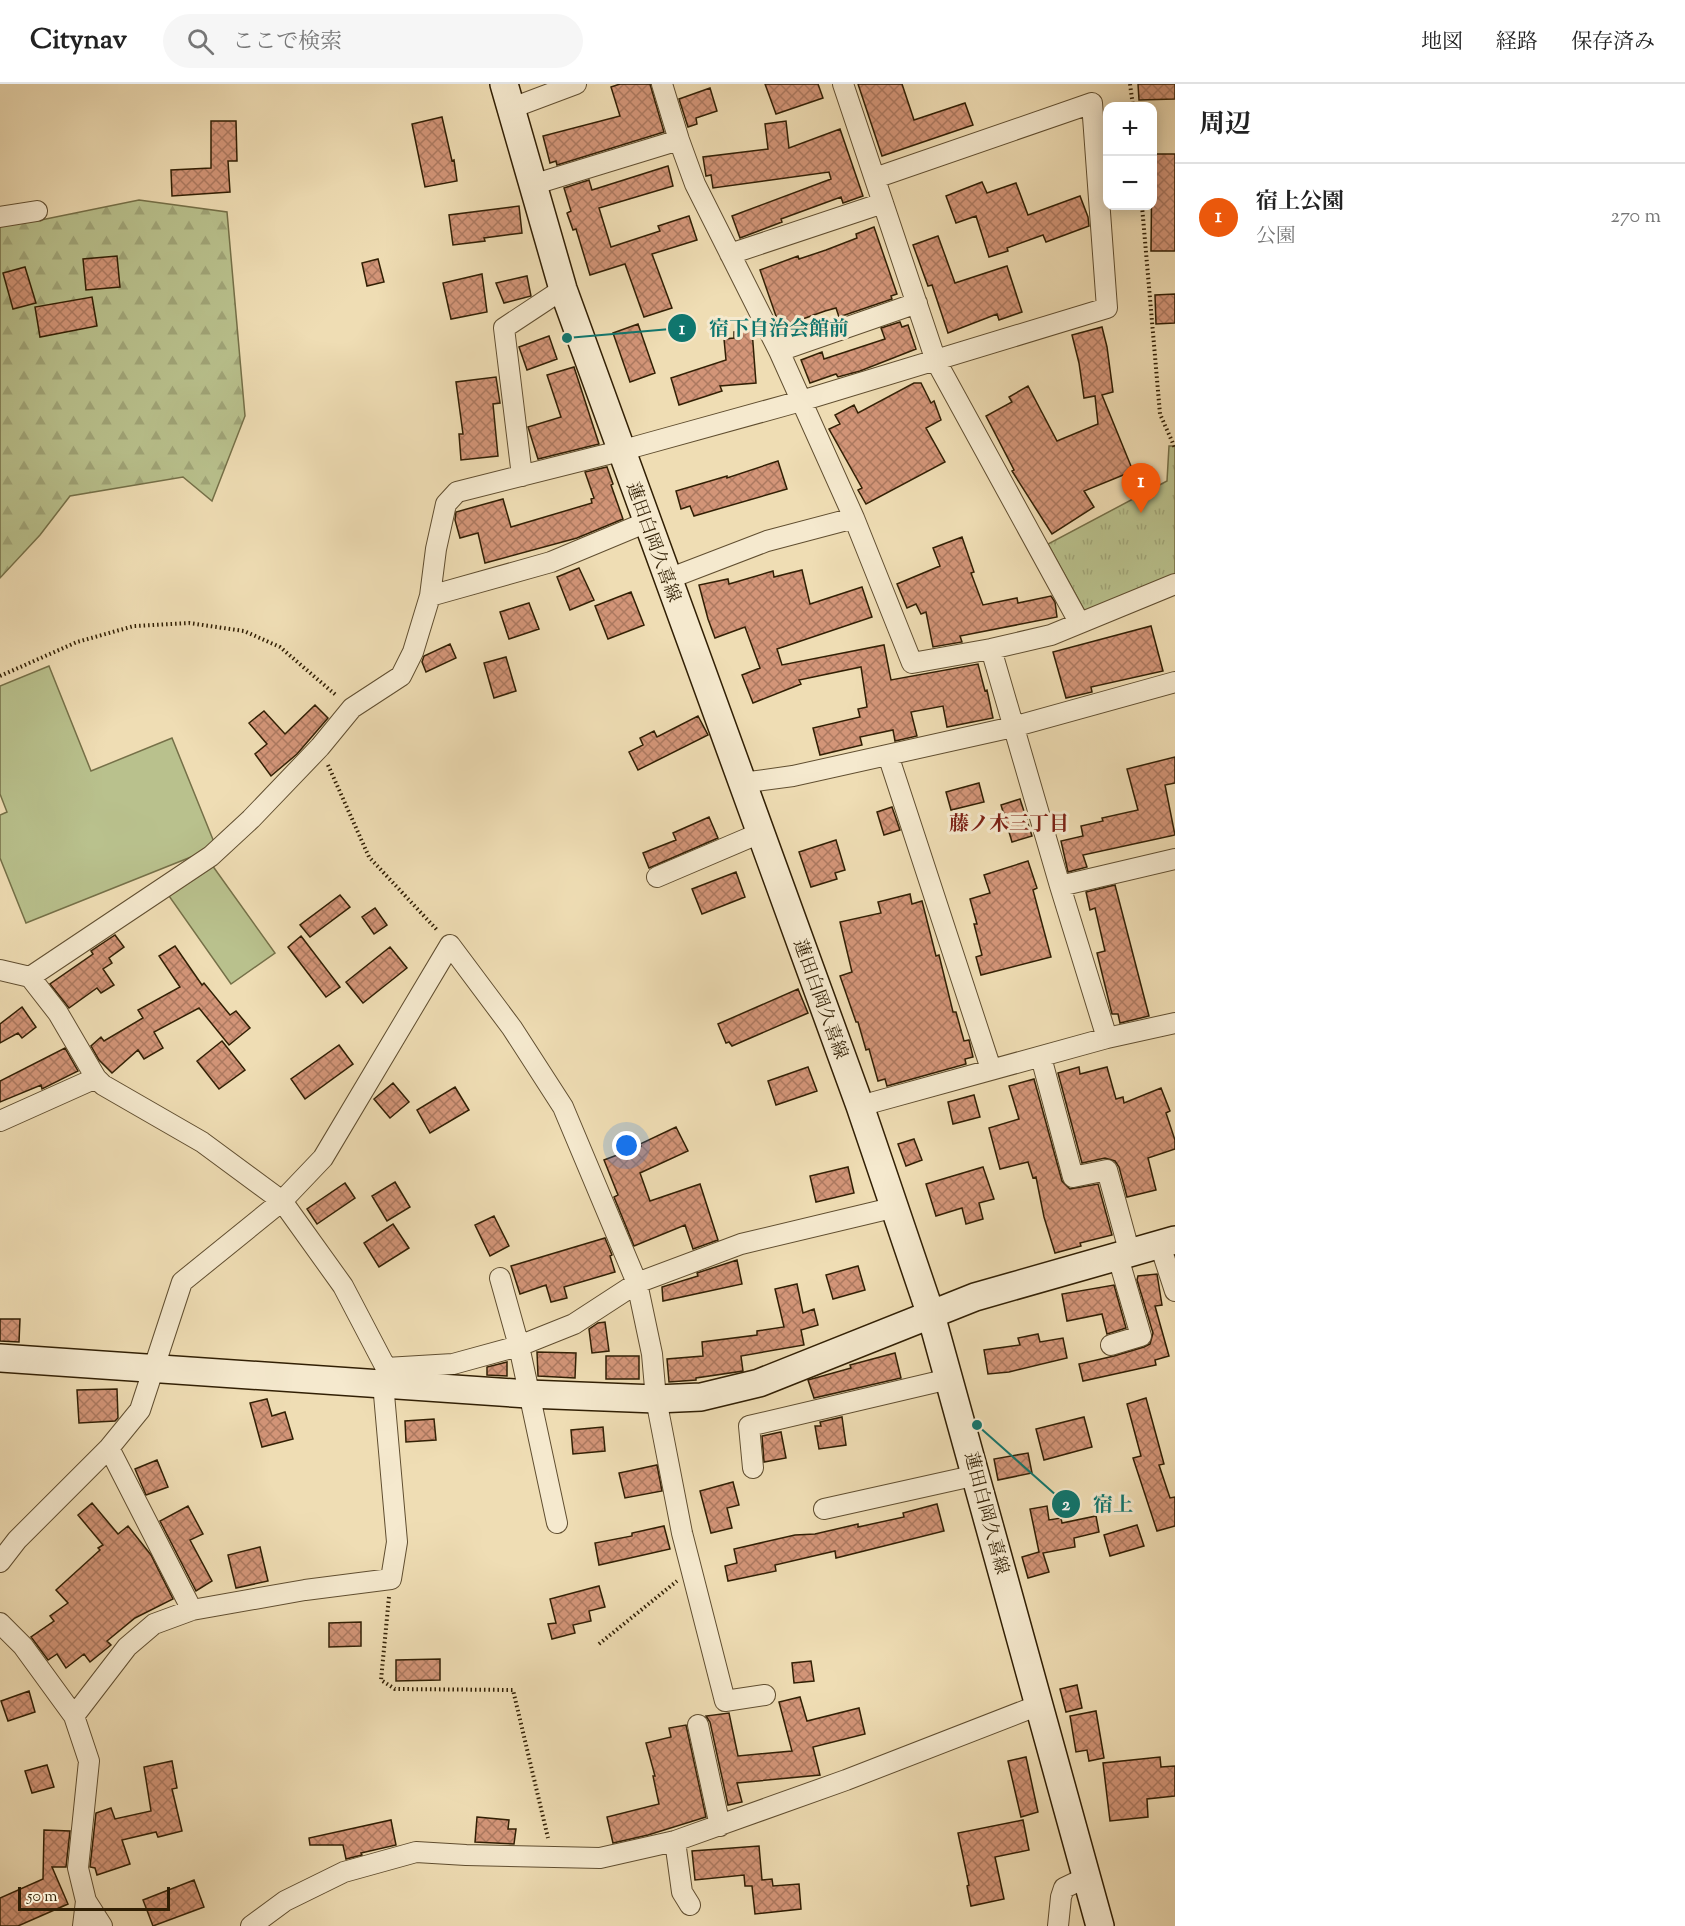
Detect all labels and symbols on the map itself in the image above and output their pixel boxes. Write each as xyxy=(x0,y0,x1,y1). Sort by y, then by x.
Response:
callout: 宿下自治会館前 xyxy=(667,309,861,347)
text: 宿下自治会館前 xyxy=(709,316,849,345)
text: 1 xyxy=(679,317,686,343)
pin: 1 xyxy=(1122,464,1160,513)
street label: 蓮田白岡久喜線 xyxy=(618,479,686,606)
district label: 藤ノ木三丁目 xyxy=(949,811,1069,840)
street label: 蓮田白岡久喜線 xyxy=(785,936,853,1063)
your location xyxy=(612,1131,641,1160)
street label: 蓮田白岡久喜線 xyxy=(956,1449,1014,1578)
callout: 宿上 xyxy=(1051,1485,1145,1523)
text: 宿上 xyxy=(1093,1492,1133,1521)
text: 2 xyxy=(1062,1493,1071,1519)
scale bar xyxy=(18,1884,170,1912)

